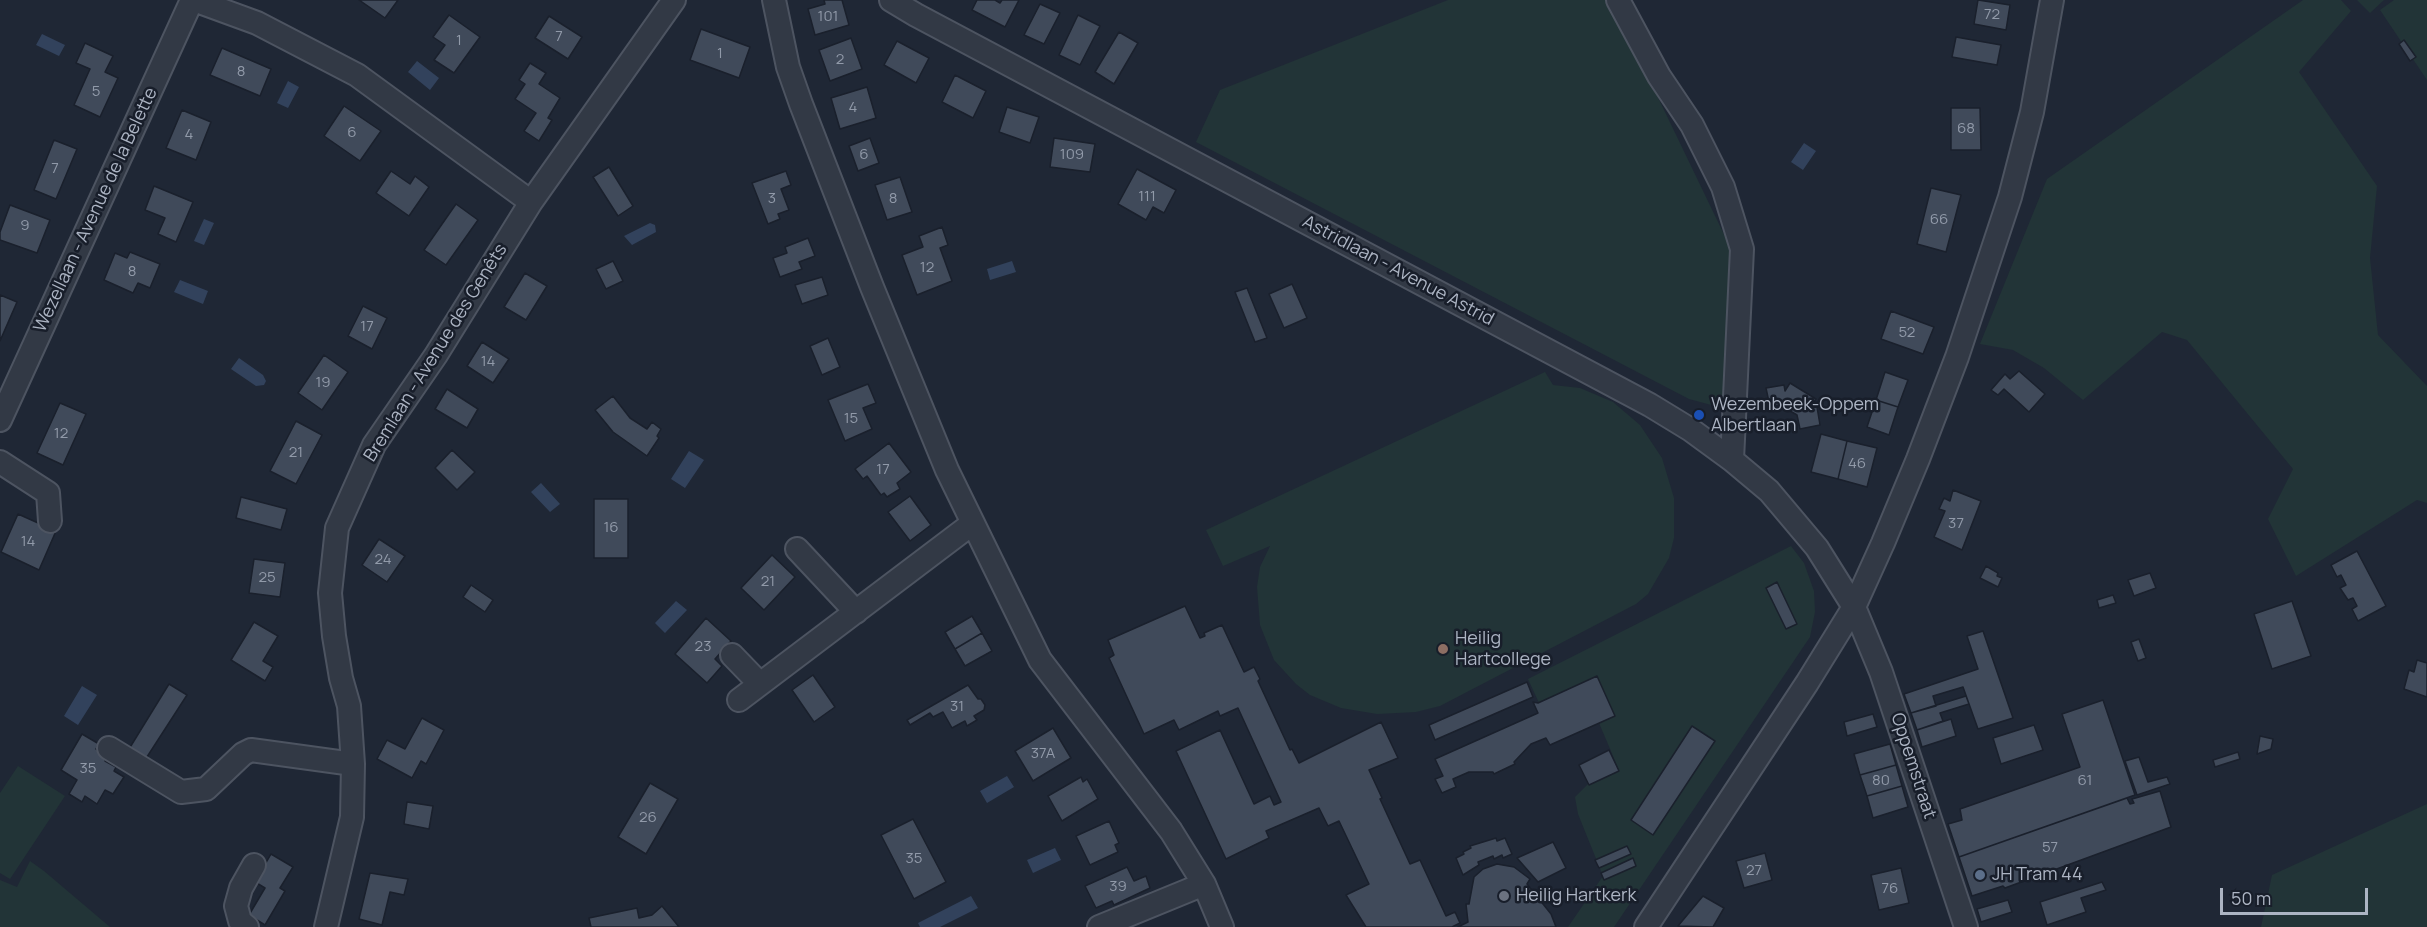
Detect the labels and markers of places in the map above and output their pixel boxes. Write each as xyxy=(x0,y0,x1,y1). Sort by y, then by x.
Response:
place label: Wezembeek-Oppem Albertlaan xyxy=(1711,394,1879,436)
marker: Wezembeek-Oppem Albertlaan xyxy=(1692,408,1706,422)
place label: Heilig Hartcollege xyxy=(1455,628,1551,670)
marker: Heilig Hartcollege xyxy=(1436,642,1450,656)
place label: JH Tram 44 xyxy=(1992,864,2082,886)
marker: JH Tram 44 xyxy=(1973,868,1987,882)
place label: Heilig Hartkerk xyxy=(1516,885,1636,907)
marker: Heilig Hartkerk xyxy=(1497,889,1511,903)

